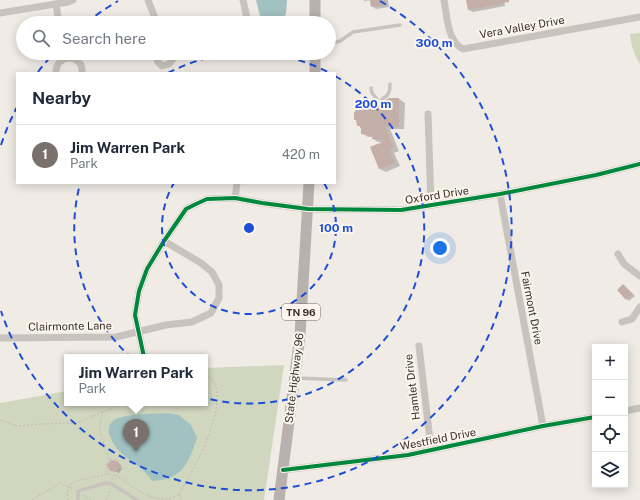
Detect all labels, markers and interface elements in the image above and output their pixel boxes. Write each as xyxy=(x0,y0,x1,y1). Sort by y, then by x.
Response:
street label: Vera Valley Drive xyxy=(479,14,565,40)
search box xyxy=(16,16,336,60)
icon: search xyxy=(30,27,52,49)
text: Search here xyxy=(62,30,146,47)
text: 300 m xyxy=(416,36,453,50)
text: Nearby xyxy=(32,88,91,108)
text: 200 m xyxy=(355,97,391,111)
text: Jim Warren Park xyxy=(70,139,185,156)
text: 1 xyxy=(42,147,48,162)
text: 420 m xyxy=(282,147,320,162)
text: Park xyxy=(70,156,98,171)
street label: Oxford Drive xyxy=(404,184,470,206)
centre of rings xyxy=(242,221,256,235)
text: 100 m xyxy=(319,221,353,235)
your location xyxy=(430,238,450,258)
street label: Fairmont Drive xyxy=(519,270,545,346)
road number: TN 96 xyxy=(282,304,320,320)
street label: Clairmonte Lane xyxy=(28,319,112,333)
street label: State Highway 96 xyxy=(283,332,306,424)
map controls xyxy=(592,344,628,488)
button: + xyxy=(592,344,628,380)
street label: Hamlet Drive xyxy=(402,353,422,421)
popup xyxy=(64,354,208,406)
text: Jim Warren Park xyxy=(78,364,194,381)
button: − xyxy=(592,380,628,416)
text: Park xyxy=(78,381,106,396)
button: locate xyxy=(592,416,628,452)
pin: 1 xyxy=(123,419,149,452)
street label: Westfield Drive xyxy=(399,426,477,452)
button: layers xyxy=(592,452,628,488)

